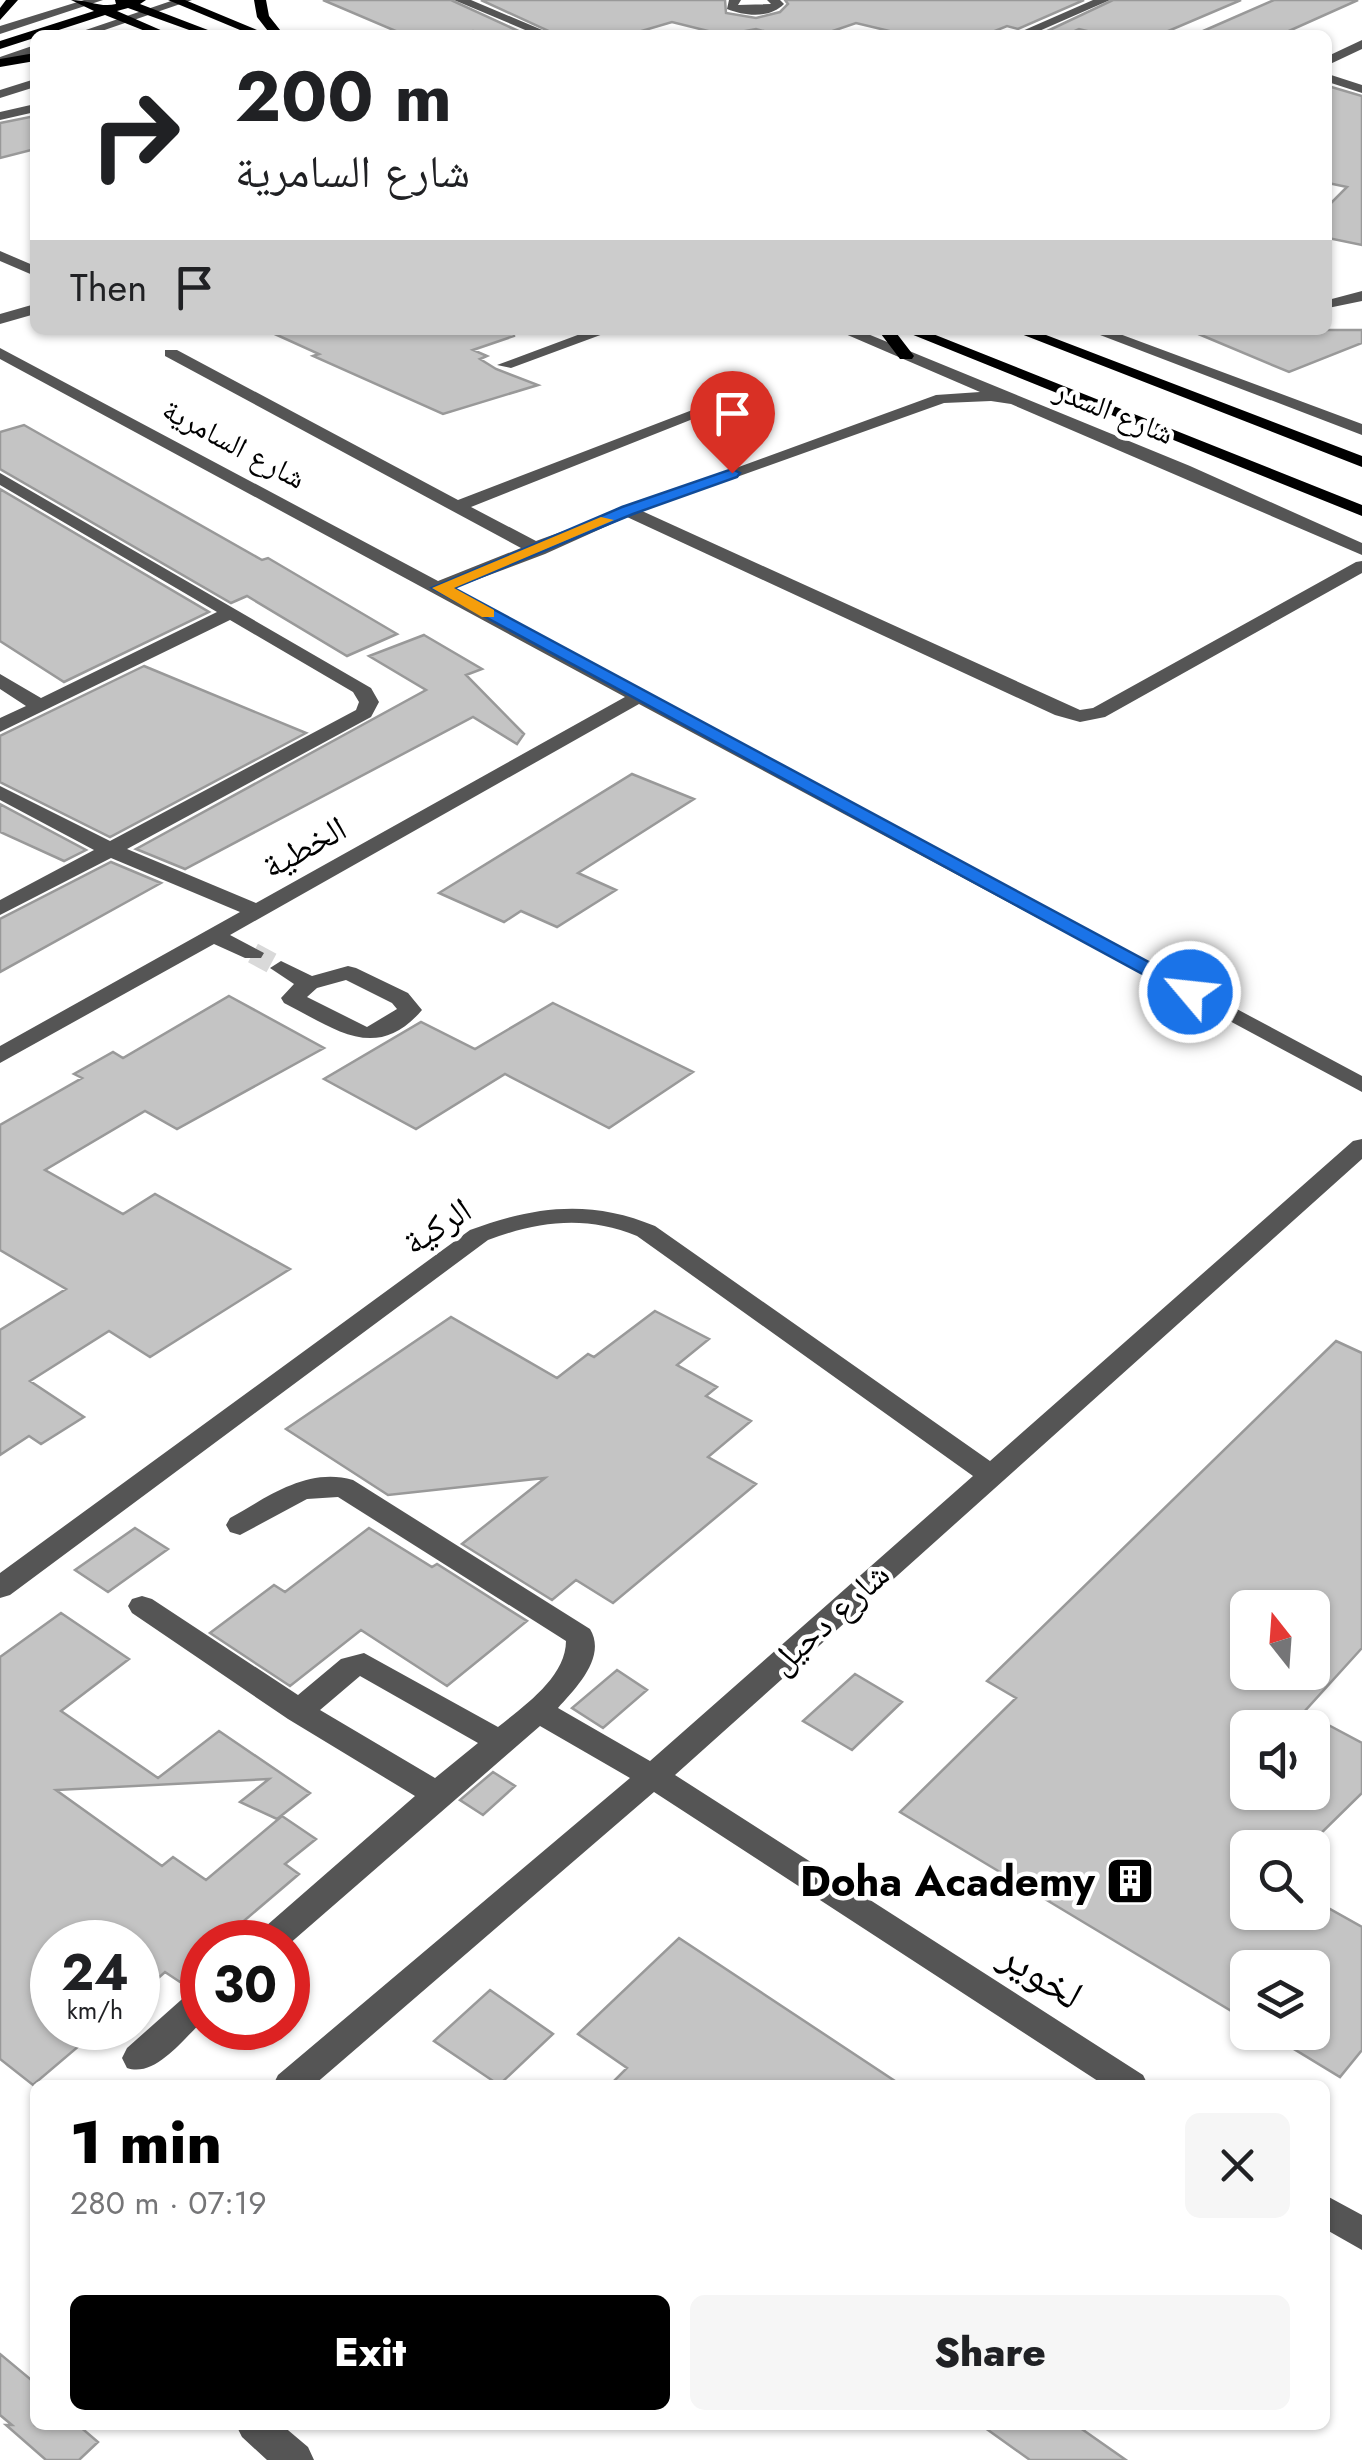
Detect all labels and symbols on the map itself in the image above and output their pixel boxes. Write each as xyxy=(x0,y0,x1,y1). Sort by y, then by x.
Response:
street label: شارع السدر xyxy=(1047,368,1180,455)
pin xyxy=(690,371,775,474)
street label: شارع السامرية xyxy=(155,388,313,499)
street label: الخطية xyxy=(253,803,355,891)
position arrow xyxy=(1138,940,1242,1044)
street label: الركية xyxy=(393,1185,481,1267)
street label: شارع دحيل xyxy=(758,1550,900,1686)
north arrow xyxy=(1230,1590,1330,1690)
place label: Doha Academy xyxy=(800,1851,1096,1912)
building icon: Doha Academy xyxy=(1104,1855,1156,1907)
speed limit sign: 30 xyxy=(180,1920,310,2050)
street label: لخوير xyxy=(987,1924,1095,2024)

